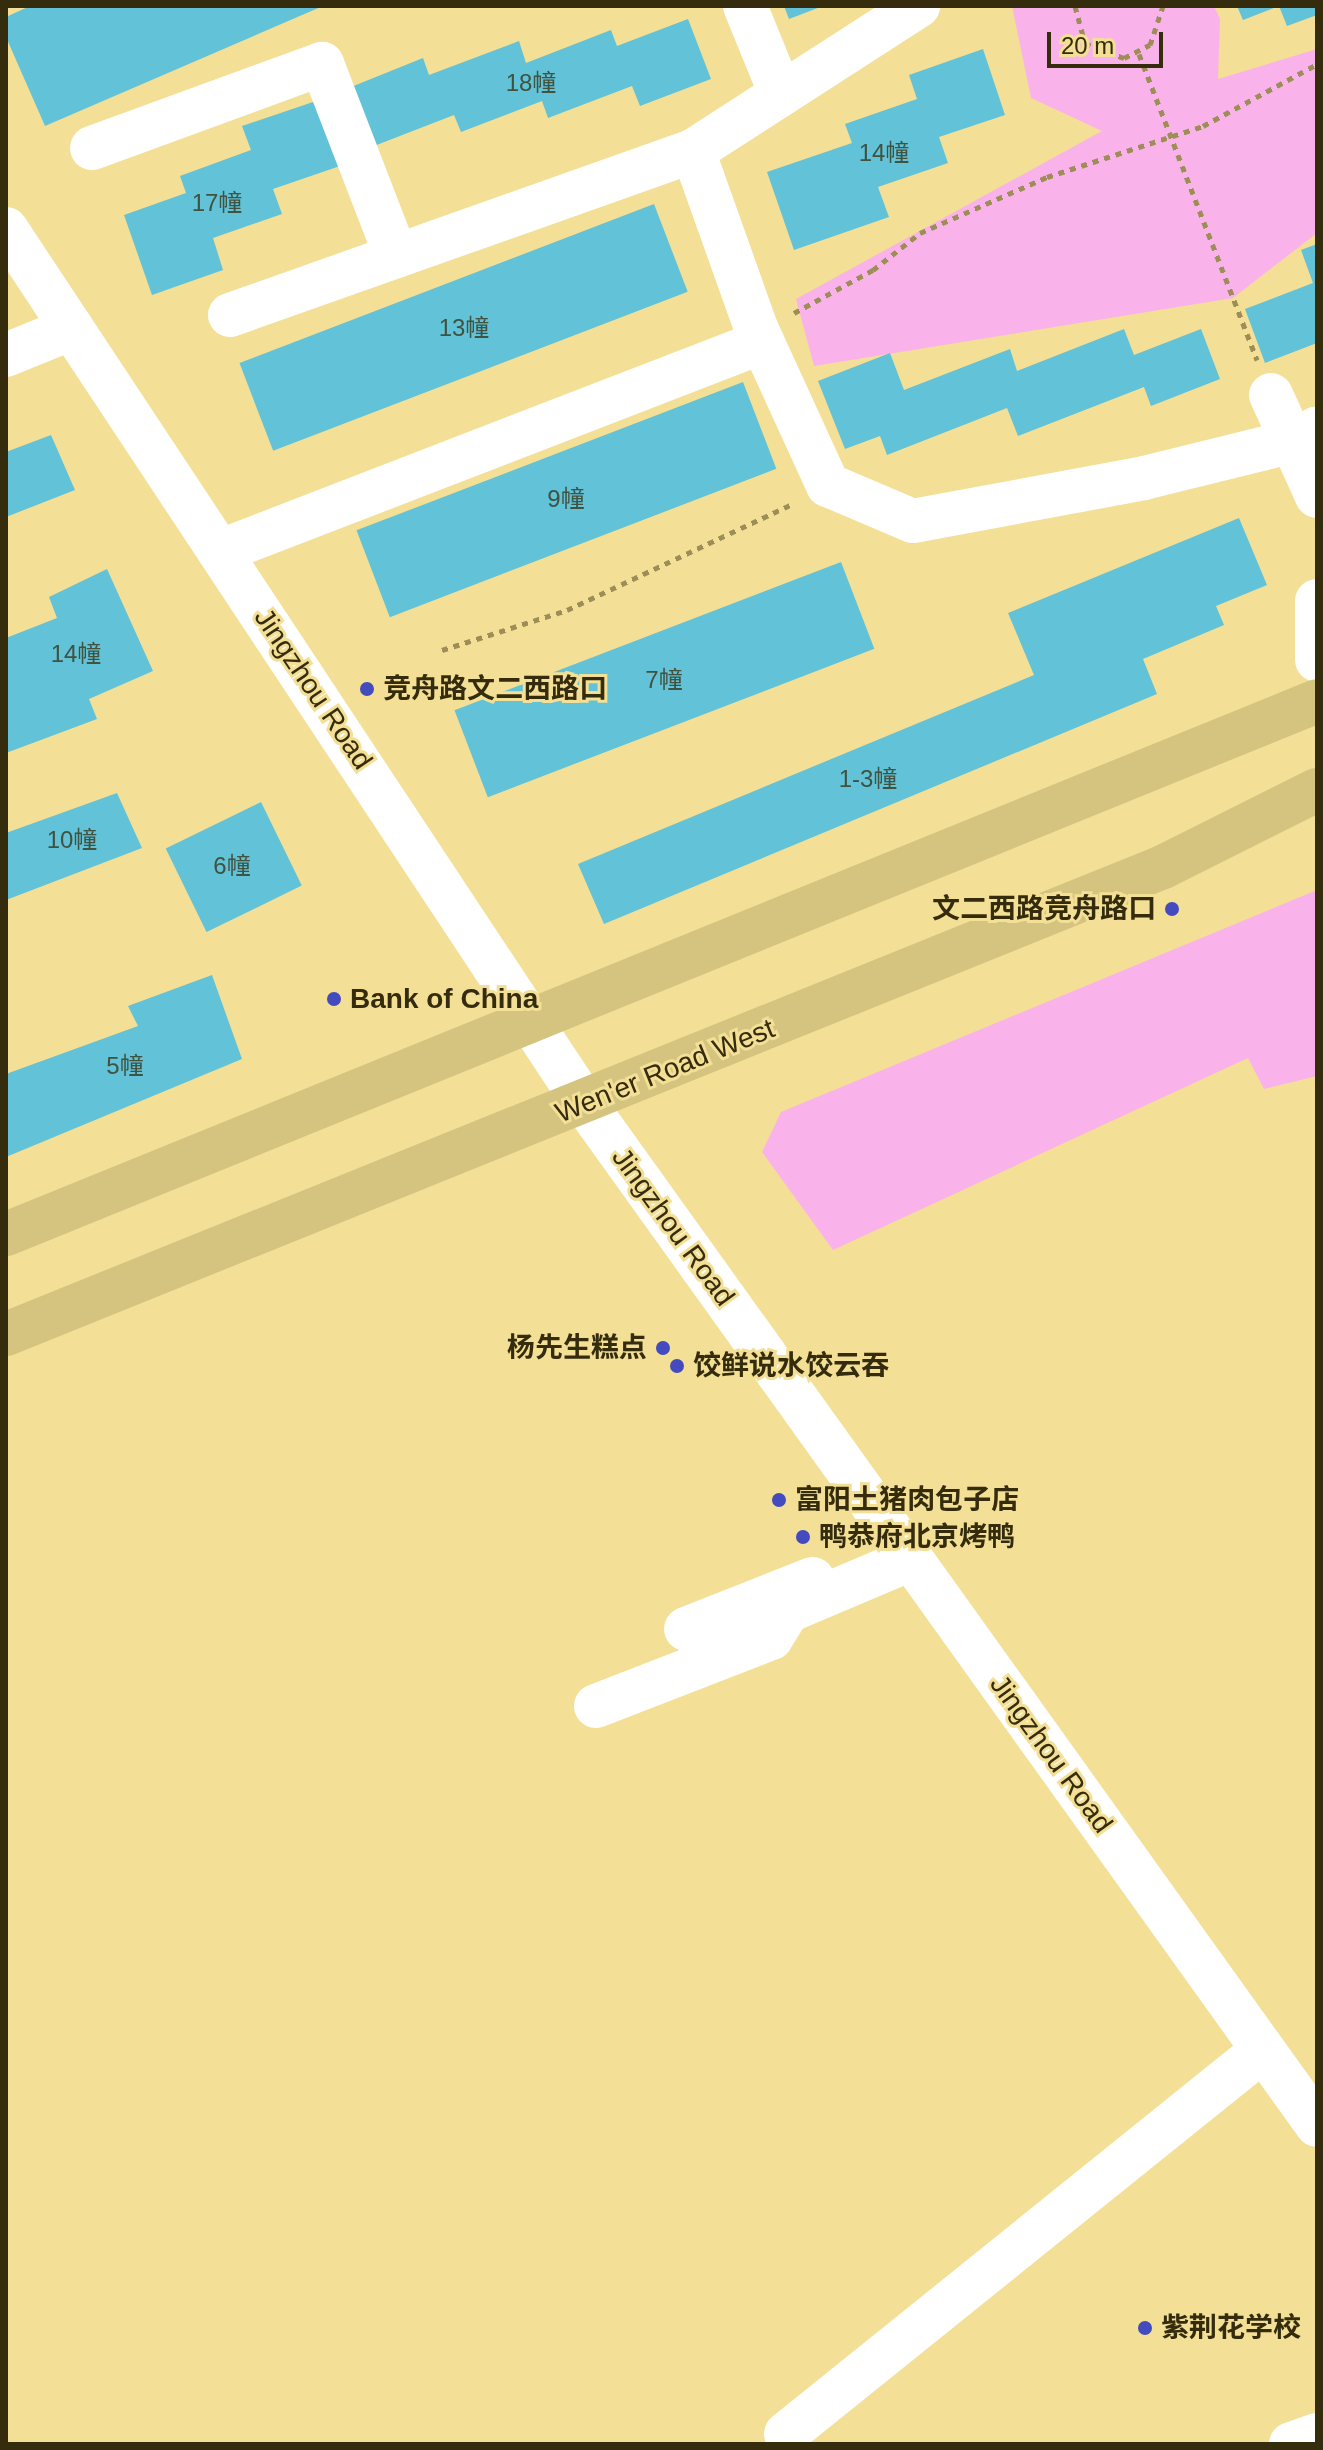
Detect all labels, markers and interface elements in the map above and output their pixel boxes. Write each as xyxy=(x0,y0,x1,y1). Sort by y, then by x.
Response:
scale bar xyxy=(1051,16,1167,66)
text: 20 m xyxy=(1061,32,1114,59)
house number: 18幢 xyxy=(506,69,556,97)
house number: 14幢 xyxy=(859,139,909,167)
house number: 17幢 xyxy=(192,189,242,217)
house number: 13幢 xyxy=(439,314,489,342)
house number: 9幢 xyxy=(547,485,585,513)
street label: Jingzhou Road xyxy=(247,602,379,776)
house number: 14幢 xyxy=(51,640,101,668)
house number: 7幢 xyxy=(645,666,683,694)
place label: 竞舟路文二西路口 xyxy=(383,672,607,706)
marker: 竞舟路文二西路口 xyxy=(358,680,376,698)
house number: 1-3幢 xyxy=(839,765,897,793)
house number: 10幢 xyxy=(47,826,97,854)
house number: 6幢 xyxy=(213,852,251,880)
place label: 文二西路竞舟路口 xyxy=(932,892,1156,926)
marker: 文二西路竞舟路口 xyxy=(1163,900,1181,918)
place label: Bank of China xyxy=(350,982,538,1016)
marker: Bank of China xyxy=(325,990,343,1008)
street label: Wen'er Road West xyxy=(551,1012,779,1130)
house number: 5幢 xyxy=(106,1052,144,1080)
street label: Jingzhou Road xyxy=(605,1142,741,1312)
place label: 杨先生糕点 xyxy=(507,1331,647,1365)
marker: 杨先生糕点 xyxy=(654,1339,672,1357)
place label: 饺鲜说水饺云吞 xyxy=(693,1349,889,1383)
marker: 饺鲜说水饺云吞 xyxy=(668,1357,686,1375)
place label: 富阳土猪肉包子店 xyxy=(795,1483,1019,1517)
marker: 富阳土猪肉包子店 xyxy=(770,1491,788,1509)
place label: 鸭恭府北京烤鸭 xyxy=(819,1520,1015,1554)
marker: 鸭恭府北京烤鸭 xyxy=(794,1528,812,1546)
street label: Jingzhou Road xyxy=(983,1669,1119,1839)
place label: 紫荆花学校 xyxy=(1161,2311,1301,2345)
marker: 紫荆花学校 xyxy=(1136,2319,1154,2337)

